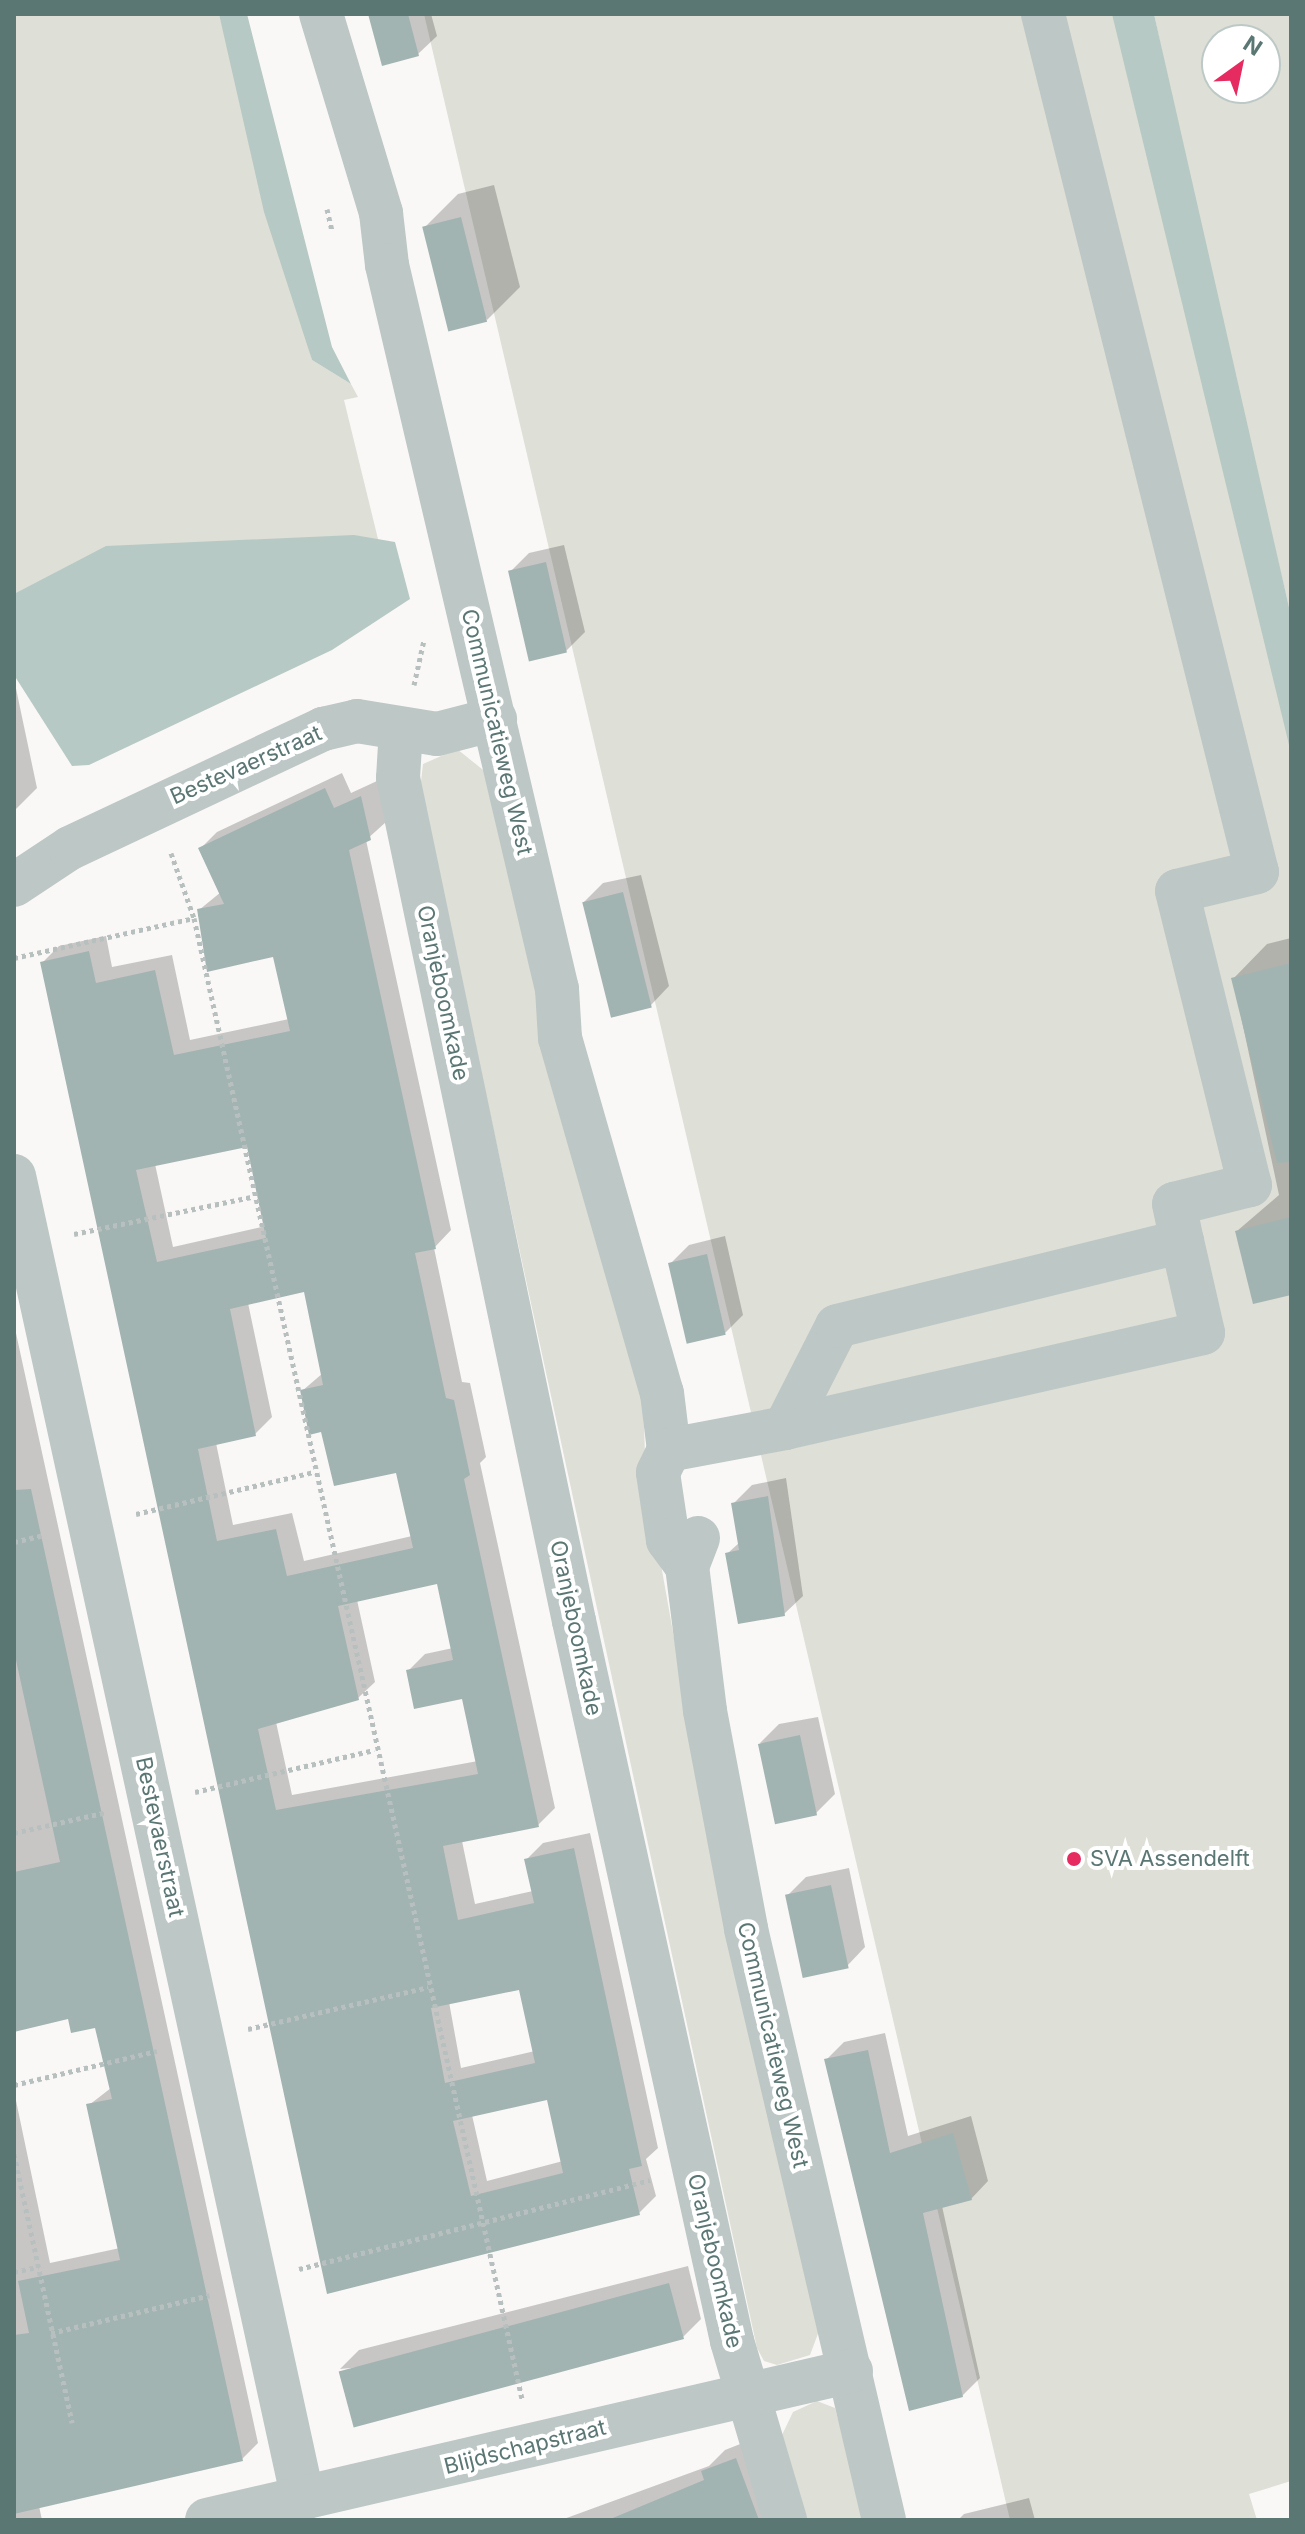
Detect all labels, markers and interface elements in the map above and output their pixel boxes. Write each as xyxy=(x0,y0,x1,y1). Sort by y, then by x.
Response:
north arrow xyxy=(1201,24,1281,104)
text: N xyxy=(1239,30,1267,61)
street label: Communicatieweg West xyxy=(456,606,538,858)
street label: Bestevaerstraat xyxy=(166,720,326,810)
street label: Oranjeboomkade xyxy=(412,903,474,1083)
street label: Oranjeboomkade xyxy=(545,1538,607,1718)
street label: Bestevaerstraat xyxy=(130,1755,190,1919)
place label: SVA Assendelft xyxy=(1090,1846,1250,1872)
marker: SVA Assendelft xyxy=(1065,1850,1083,1868)
street label: Communicatieweg West xyxy=(732,1919,814,2171)
street label: Oranjeboomkade xyxy=(682,2171,748,2351)
street label: Blijdschapstraat xyxy=(441,2414,609,2480)

